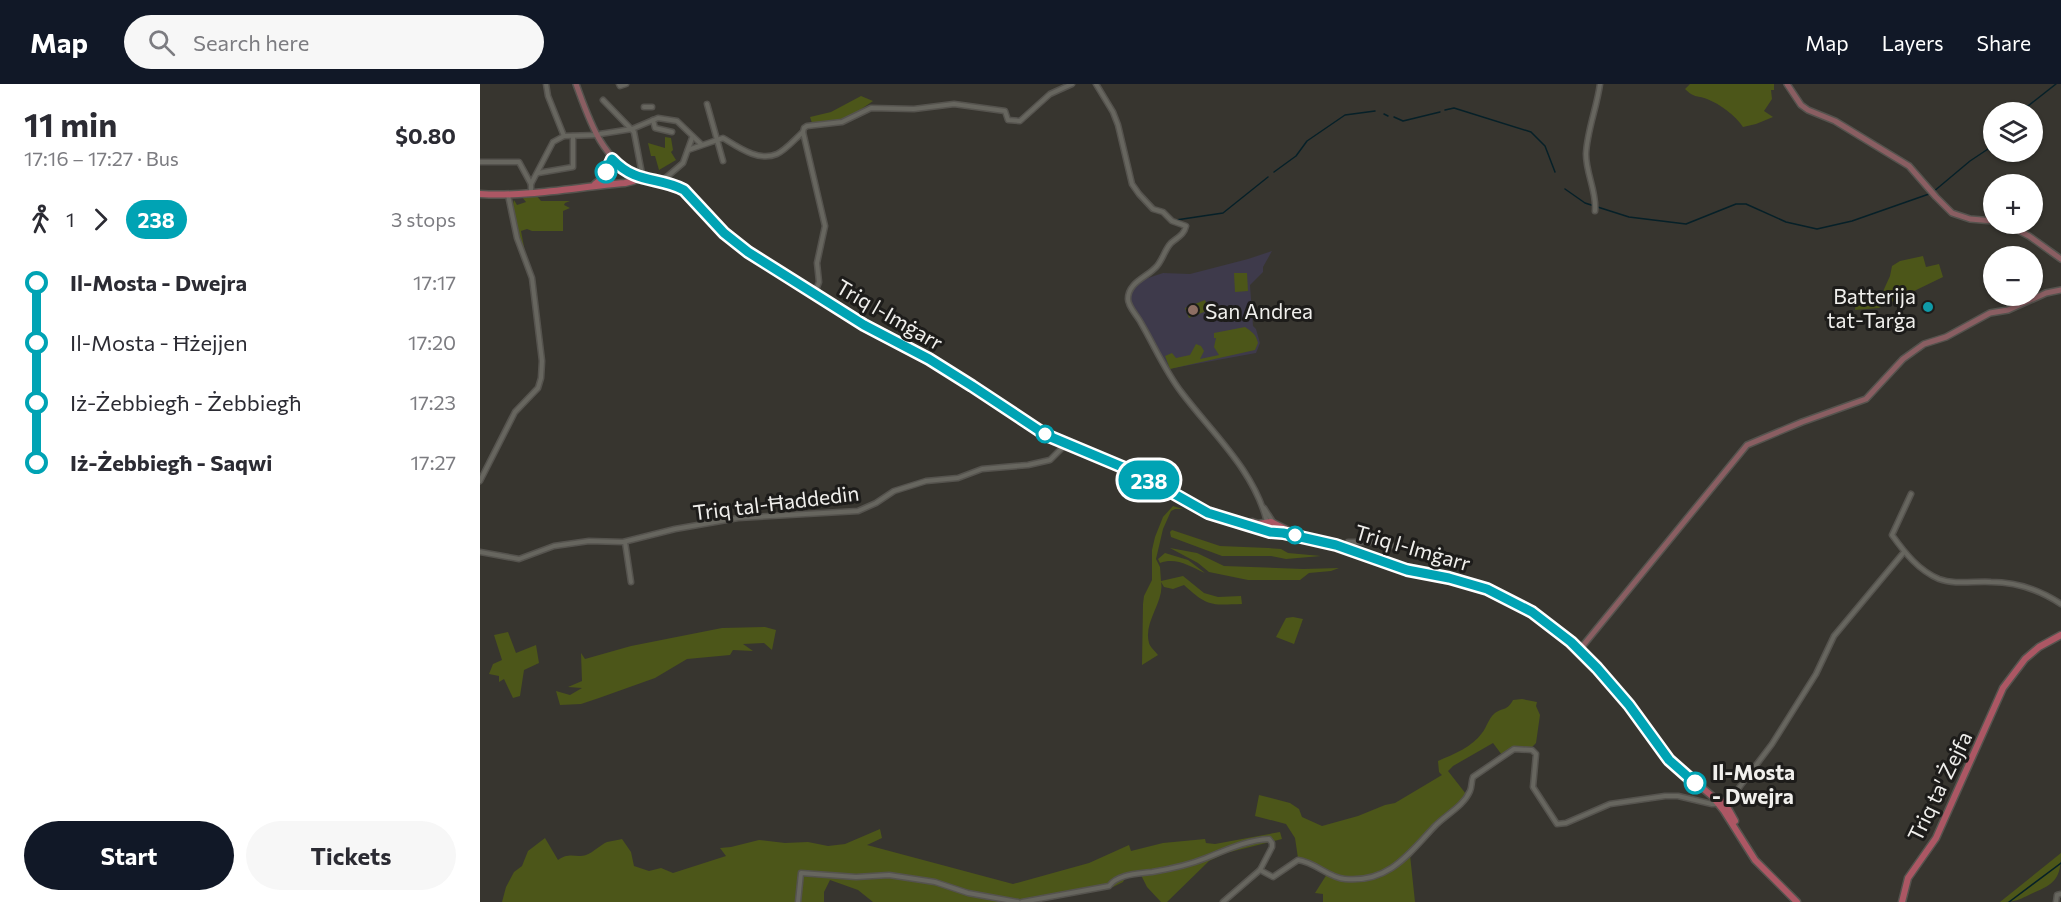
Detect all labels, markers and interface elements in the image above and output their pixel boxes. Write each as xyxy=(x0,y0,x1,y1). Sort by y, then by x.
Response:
search box xyxy=(124,15,544,69)
text: Map xyxy=(30,25,88,59)
icon: search xyxy=(145,26,178,59)
text: Search here xyxy=(193,29,309,56)
text: Map xyxy=(1805,30,1849,55)
text: Layers xyxy=(1882,30,1944,55)
text: Share xyxy=(1977,30,2031,55)
map controls xyxy=(1983,102,2043,306)
button: layers xyxy=(1983,102,2043,162)
text: 11 min xyxy=(24,103,117,144)
text: $0.80 xyxy=(395,122,456,149)
text: 17:16 – 17:27 · Bus xyxy=(24,146,179,170)
unlabelled marker xyxy=(595,161,617,183)
button: + xyxy=(1983,174,2043,234)
icon: walk xyxy=(24,203,57,236)
icon: forward xyxy=(84,203,117,236)
text: 1 xyxy=(66,207,75,231)
text: 238 xyxy=(138,207,175,232)
text: 3 stops xyxy=(391,207,456,231)
button: − xyxy=(1983,246,2043,306)
text: Il-Mosta - Dwejra xyxy=(70,269,247,296)
text: 17:17 xyxy=(413,270,456,294)
street label: Triq l-Imġarr xyxy=(832,273,948,355)
place label: Batterija tat-Tarġa xyxy=(1827,283,1916,332)
place label: San Andrea xyxy=(1205,298,1313,323)
marker: Batterija tat-Tarġa xyxy=(1921,300,1935,314)
marker: San Andrea xyxy=(1186,303,1200,317)
text: Il-Mosta - Ħżejjen xyxy=(70,329,248,356)
text: 17:20 xyxy=(408,330,456,354)
text: Iż-Żebbiegħ - Żebbiegħ xyxy=(70,389,302,416)
text: 17:23 xyxy=(410,390,456,414)
unlabelled marker xyxy=(1036,425,1054,443)
text: Iż-Żebbiegħ - Saqwi xyxy=(70,449,272,476)
text: 17:27 xyxy=(411,450,456,474)
line badge: 238 xyxy=(1114,460,1184,500)
text: 238 xyxy=(1130,468,1168,493)
street label: Triq tal-Ħaddedin xyxy=(691,479,861,525)
street label: Triq l-Imġarr xyxy=(1352,519,1474,575)
unlabelled marker xyxy=(1286,526,1304,544)
street label: Triq ta' Żejfa xyxy=(1902,727,1976,845)
place label: Il-Mosta - Dwejra xyxy=(1712,759,1795,808)
marker: Il-Mosta - Dwejra xyxy=(1684,772,1706,794)
button: Start xyxy=(24,821,234,890)
button: Tickets xyxy=(246,821,456,890)

